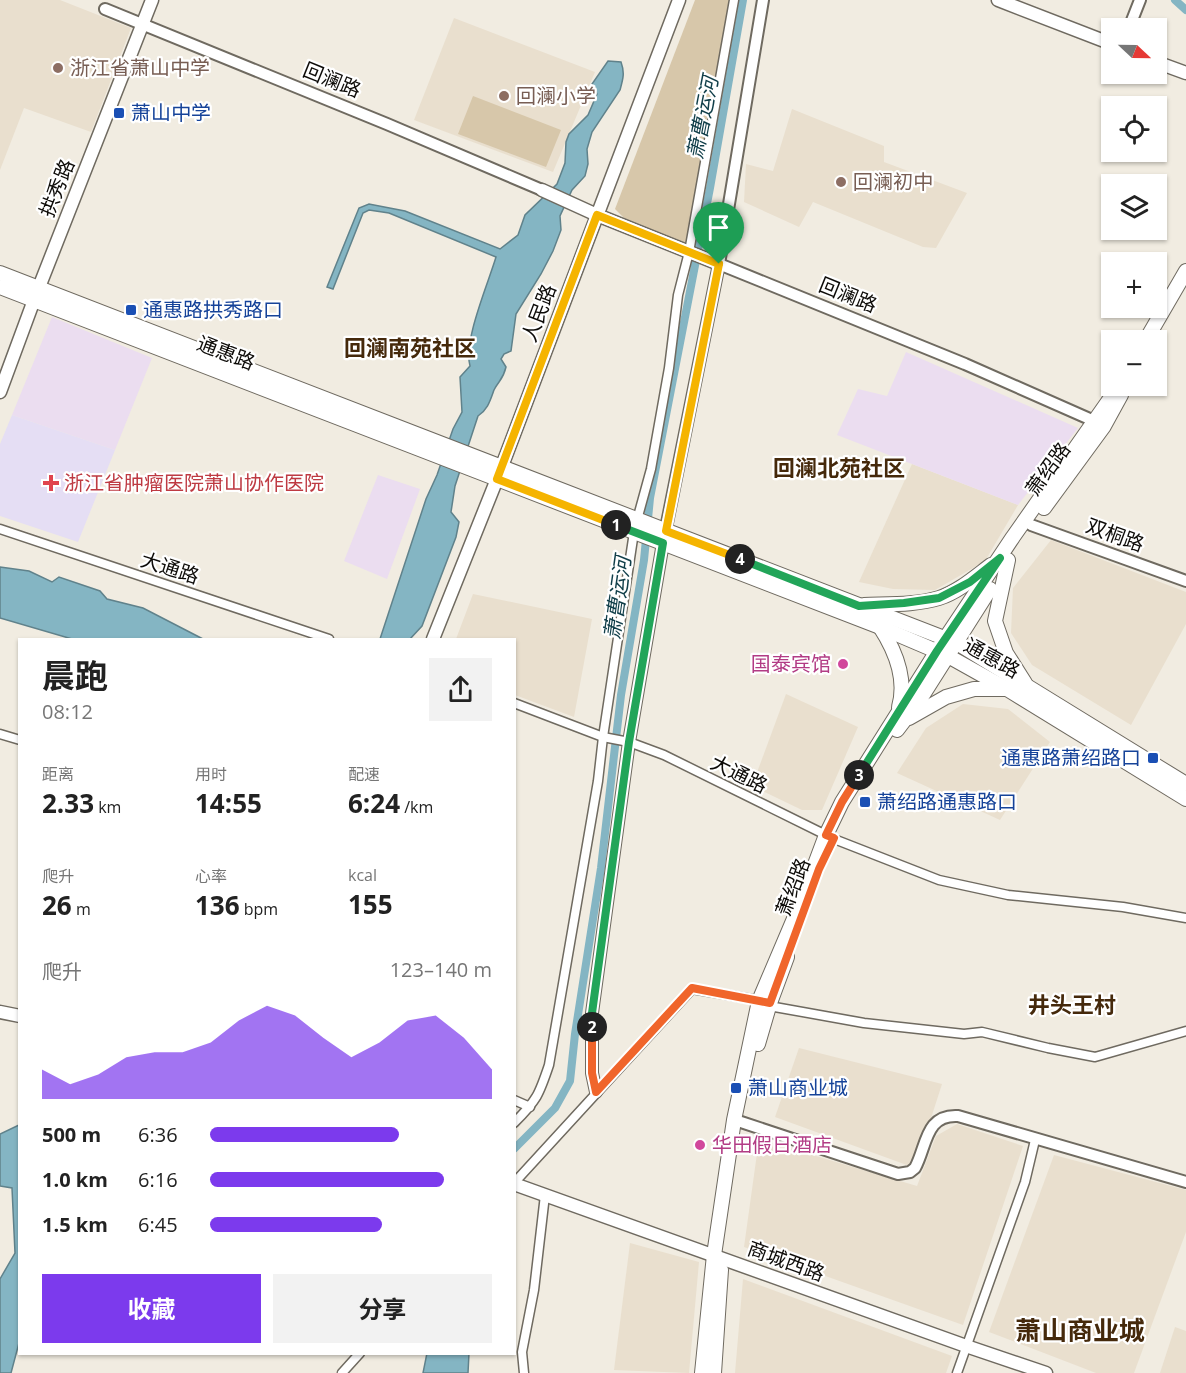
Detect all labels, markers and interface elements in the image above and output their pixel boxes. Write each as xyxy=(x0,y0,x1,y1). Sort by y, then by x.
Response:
north arrow xyxy=(1101,18,1167,84)
map controls xyxy=(1101,18,1167,396)
place label: 浙江省萧山中学 xyxy=(70,54,210,81)
street label: 回澜路 xyxy=(299,56,365,103)
marker: 浙江省萧山中学 xyxy=(51,61,65,75)
water label: 萧曹运河 xyxy=(680,70,725,162)
place label: 回澜小学 xyxy=(516,82,596,109)
marker: 回澜小学 xyxy=(497,89,511,103)
button: locate xyxy=(1101,96,1167,162)
place label: 萧山中学 xyxy=(131,99,211,126)
marker: 萧山中学 xyxy=(112,106,126,120)
street label: 拱秀路 xyxy=(33,155,80,221)
place label: 回澜初中 xyxy=(853,168,933,195)
button: layers xyxy=(1101,174,1167,240)
marker: 回澜初中 xyxy=(834,175,848,189)
pin xyxy=(693,202,744,264)
icon: arrive xyxy=(702,211,735,244)
button: + xyxy=(1101,252,1167,318)
street label: 回澜路 xyxy=(815,271,881,318)
street label: 人民路 xyxy=(515,280,562,346)
place label: 通惠路拱秀路口 xyxy=(143,296,283,323)
marker: 通惠路拱秀路口 xyxy=(124,303,138,317)
street label: 通惠路 xyxy=(193,329,259,376)
button: − xyxy=(1101,330,1167,396)
district label: 回澜南苑社区 xyxy=(344,332,476,362)
street label: 萧绍路 xyxy=(1019,437,1076,501)
district label: 回澜北苑社区 xyxy=(773,452,905,482)
place label: 浙江省肿瘤医院萧山协作医院 xyxy=(64,469,324,496)
marker: 浙江省肿瘤医院萧山协作医院 xyxy=(42,474,60,492)
pin: 1 xyxy=(601,510,631,540)
street label: 双桐路 xyxy=(1082,512,1148,557)
text: 1 xyxy=(611,514,621,536)
pin: 4 xyxy=(725,544,755,574)
street label: 大通路 xyxy=(137,545,203,590)
text: 4 xyxy=(735,548,745,570)
water label: 萧曹运河 xyxy=(597,550,637,641)
street label: 通惠路 xyxy=(959,631,1025,684)
place label: 国泰宾馆 xyxy=(751,650,831,677)
text: 晨跑 xyxy=(42,653,108,698)
marker: 国泰宾馆 xyxy=(836,657,850,671)
button: share xyxy=(429,658,492,721)
text: 08:12 xyxy=(42,698,93,725)
place label: 通惠路萧绍路口 xyxy=(1001,744,1141,771)
street label: 大通路 xyxy=(706,748,772,799)
marker: 通惠路萧绍路口 xyxy=(1146,751,1160,765)
pin: 3 xyxy=(844,760,874,790)
text: 距离 xyxy=(42,763,74,785)
text: 用时 xyxy=(195,763,227,785)
text: 配速 xyxy=(348,763,380,785)
text: 3 xyxy=(854,764,864,786)
text: 2.33 xyxy=(42,785,94,821)
text: 14:55 xyxy=(195,785,262,821)
text: 6:24 xyxy=(348,785,400,821)
place label: 萧绍路通惠路口 xyxy=(877,788,1017,815)
marker: 萧绍路通惠路口 xyxy=(858,795,872,809)
text: km xyxy=(94,796,121,818)
text: /km xyxy=(400,796,433,818)
street label: 萧绍路 xyxy=(769,854,816,920)
text: kcal xyxy=(348,864,377,886)
text: 爬升 xyxy=(42,865,74,887)
text: 心率 xyxy=(195,865,227,887)
text: 155 xyxy=(348,886,393,922)
text: 26 xyxy=(42,887,72,923)
text: 136 xyxy=(195,887,240,923)
text: m xyxy=(72,898,91,920)
text: bpm xyxy=(240,898,278,920)
text: 123–140 m xyxy=(390,956,492,983)
text: 爬升 xyxy=(42,958,82,985)
district label: 井头王村 xyxy=(1028,989,1116,1019)
pin: 2 xyxy=(577,1012,607,1042)
text: 2 xyxy=(587,1016,597,1038)
place label: 萧山商业城 xyxy=(748,1074,848,1101)
marker: 萧山商业城 xyxy=(729,1081,743,1095)
text: 500 m xyxy=(42,1121,101,1148)
text: 6:36 xyxy=(138,1121,178,1148)
place label: 华田假日酒店 xyxy=(712,1131,832,1158)
marker: 华田假日酒店 xyxy=(693,1138,707,1152)
text: 1.0 km xyxy=(42,1166,108,1193)
text: 6:16 xyxy=(138,1166,178,1193)
text: 1.5 km xyxy=(42,1211,108,1238)
text: 6:45 xyxy=(138,1211,178,1238)
street label: 商城西路 xyxy=(744,1234,828,1287)
button: 收藏 xyxy=(42,1274,261,1343)
button: 分享 xyxy=(273,1274,492,1343)
district label: 萧山商业城 xyxy=(1015,1312,1145,1348)

